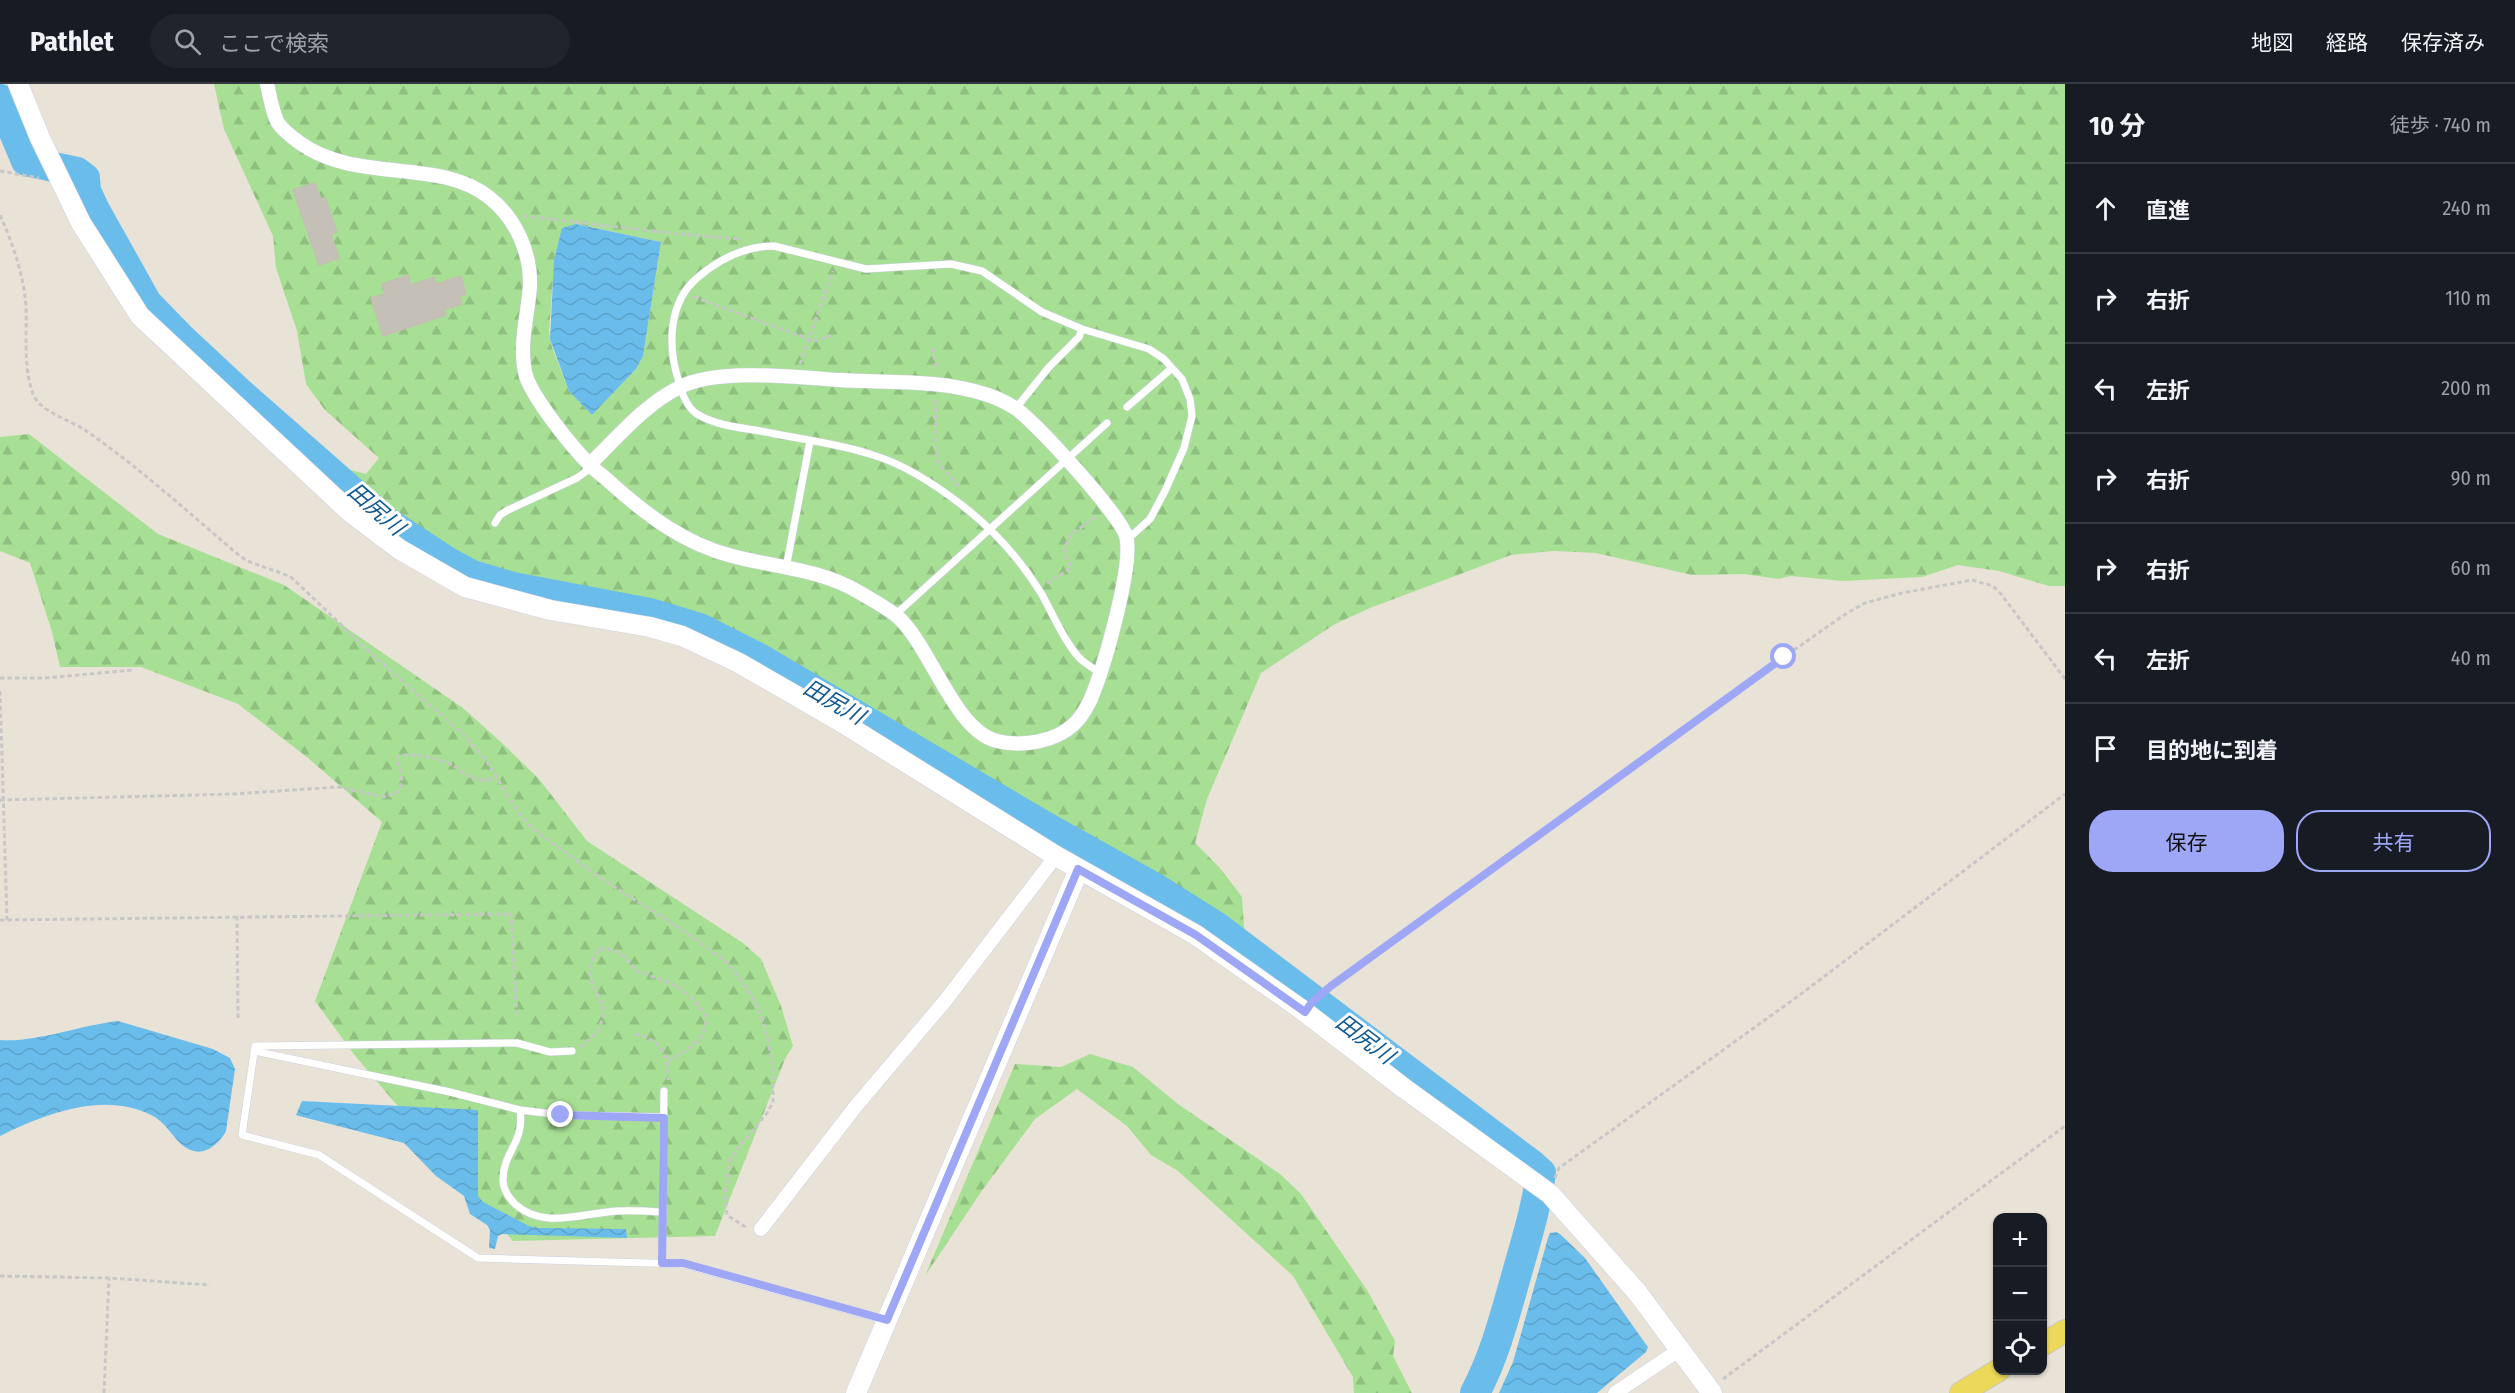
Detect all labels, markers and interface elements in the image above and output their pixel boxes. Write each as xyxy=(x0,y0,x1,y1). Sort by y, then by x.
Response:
search box xyxy=(150,14,570,68)
text: Pathlet xyxy=(30,25,114,58)
icon: search xyxy=(171,25,204,58)
text: ここで検索 xyxy=(219,30,329,57)
text: 地図 xyxy=(2251,30,2293,56)
text: 経路 xyxy=(2326,30,2368,56)
text: 保存済み xyxy=(2401,30,2485,56)
text: 10 分 xyxy=(2089,111,2146,142)
text: 徒歩 · 740 m xyxy=(2390,113,2491,137)
icon: ahead xyxy=(2089,192,2122,225)
text: 240 m xyxy=(2442,196,2491,220)
text: 直進 xyxy=(2146,197,2190,224)
icon: right xyxy=(2089,282,2122,315)
text: 110 m xyxy=(2445,286,2491,310)
text: 右折 xyxy=(2146,287,2190,314)
icon: left xyxy=(2089,372,2122,405)
text: 200 m xyxy=(2441,376,2491,400)
text: 左折 xyxy=(2146,377,2190,404)
icon: right xyxy=(2089,462,2122,495)
text: 90 m xyxy=(2451,466,2491,490)
text: 右折 xyxy=(2146,467,2190,494)
water label: 田尻川 xyxy=(342,477,411,542)
icon: right xyxy=(2089,552,2122,585)
text: 60 m xyxy=(2451,556,2491,580)
text: 右折 xyxy=(2146,557,2190,584)
icon: left xyxy=(2089,642,2122,675)
route start xyxy=(1770,643,1796,669)
text: 40 m xyxy=(2451,646,2491,670)
text: 左折 xyxy=(2146,647,2190,674)
water label: 田尻川 xyxy=(799,674,871,731)
icon: arrive xyxy=(2089,732,2122,765)
text: 目的地に到着 xyxy=(2146,737,2278,764)
button: 保存 xyxy=(2089,810,2284,872)
button: 共有 xyxy=(2296,810,2491,872)
water label: 田尻川 xyxy=(1331,1008,1401,1071)
route end xyxy=(547,1101,573,1127)
map controls xyxy=(1993,1213,2047,1375)
button: + xyxy=(1993,1213,2047,1267)
button: − xyxy=(1993,1267,2047,1321)
button: locate xyxy=(1993,1321,2047,1375)

